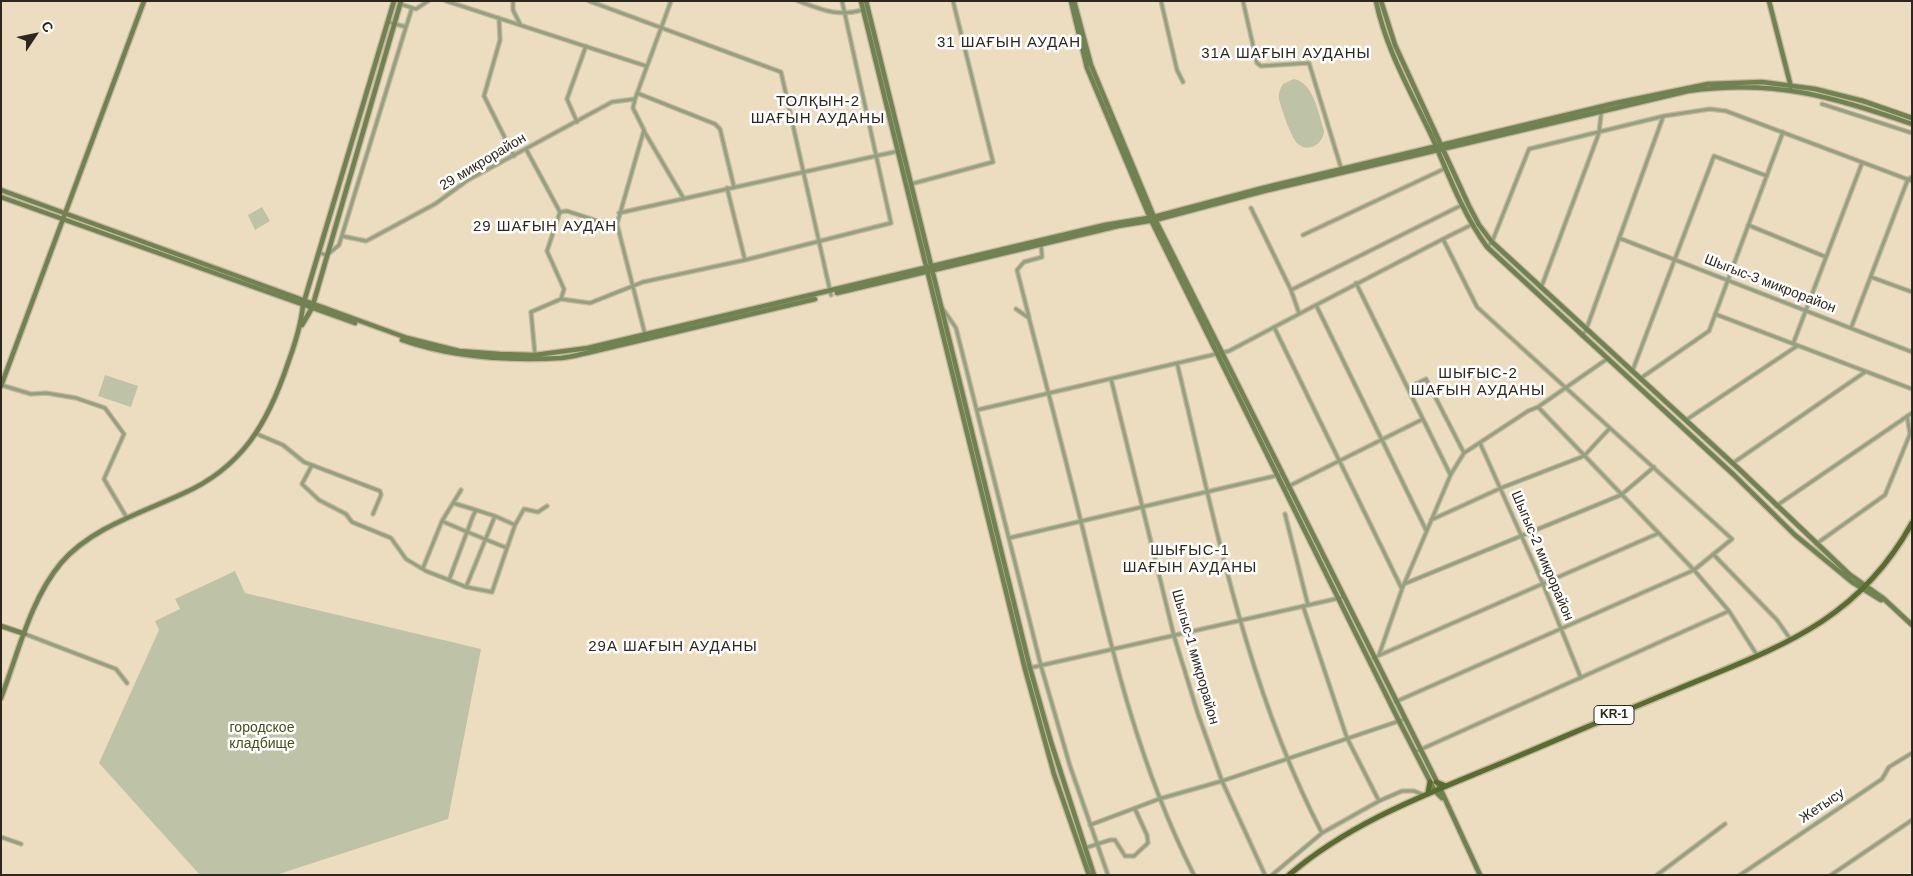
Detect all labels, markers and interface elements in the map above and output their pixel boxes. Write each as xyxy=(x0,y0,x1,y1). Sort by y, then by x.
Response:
north arrow xyxy=(10,10,60,60)
text: С xyxy=(38,18,57,35)
district label: 31 ШАҒЫН АУДАН xyxy=(935,34,1083,52)
district label: 31А ШАҒЫН АУДАНЫ xyxy=(1199,45,1373,63)
district label: ТОЛҚЫН-2 ШАҒЫН АУДАНЫ xyxy=(749,93,887,128)
street label: 29 микрорайон xyxy=(437,130,529,194)
district label: 29 ШАҒЫН АУДАН xyxy=(471,218,619,236)
street label: Шыгыс-3 микрорайон xyxy=(1702,251,1838,317)
district label: ШЫҒЫС-2 ШАҒЫН АУДАНЫ xyxy=(1409,365,1547,400)
street label: Шыгыс-2 микрорайон xyxy=(1507,489,1577,623)
district label: ШЫҒЫС-1 ШАҒЫН АУДАНЫ xyxy=(1121,542,1259,577)
street label: Шыгыс-1 микрорайон xyxy=(1168,588,1222,726)
district label: 29А ШАҒЫН АУДАНЫ xyxy=(586,638,760,656)
road number: KR-1 xyxy=(1594,706,1634,724)
park label: городское кладбище xyxy=(229,720,295,752)
street label: Жетысу xyxy=(1796,785,1848,827)

